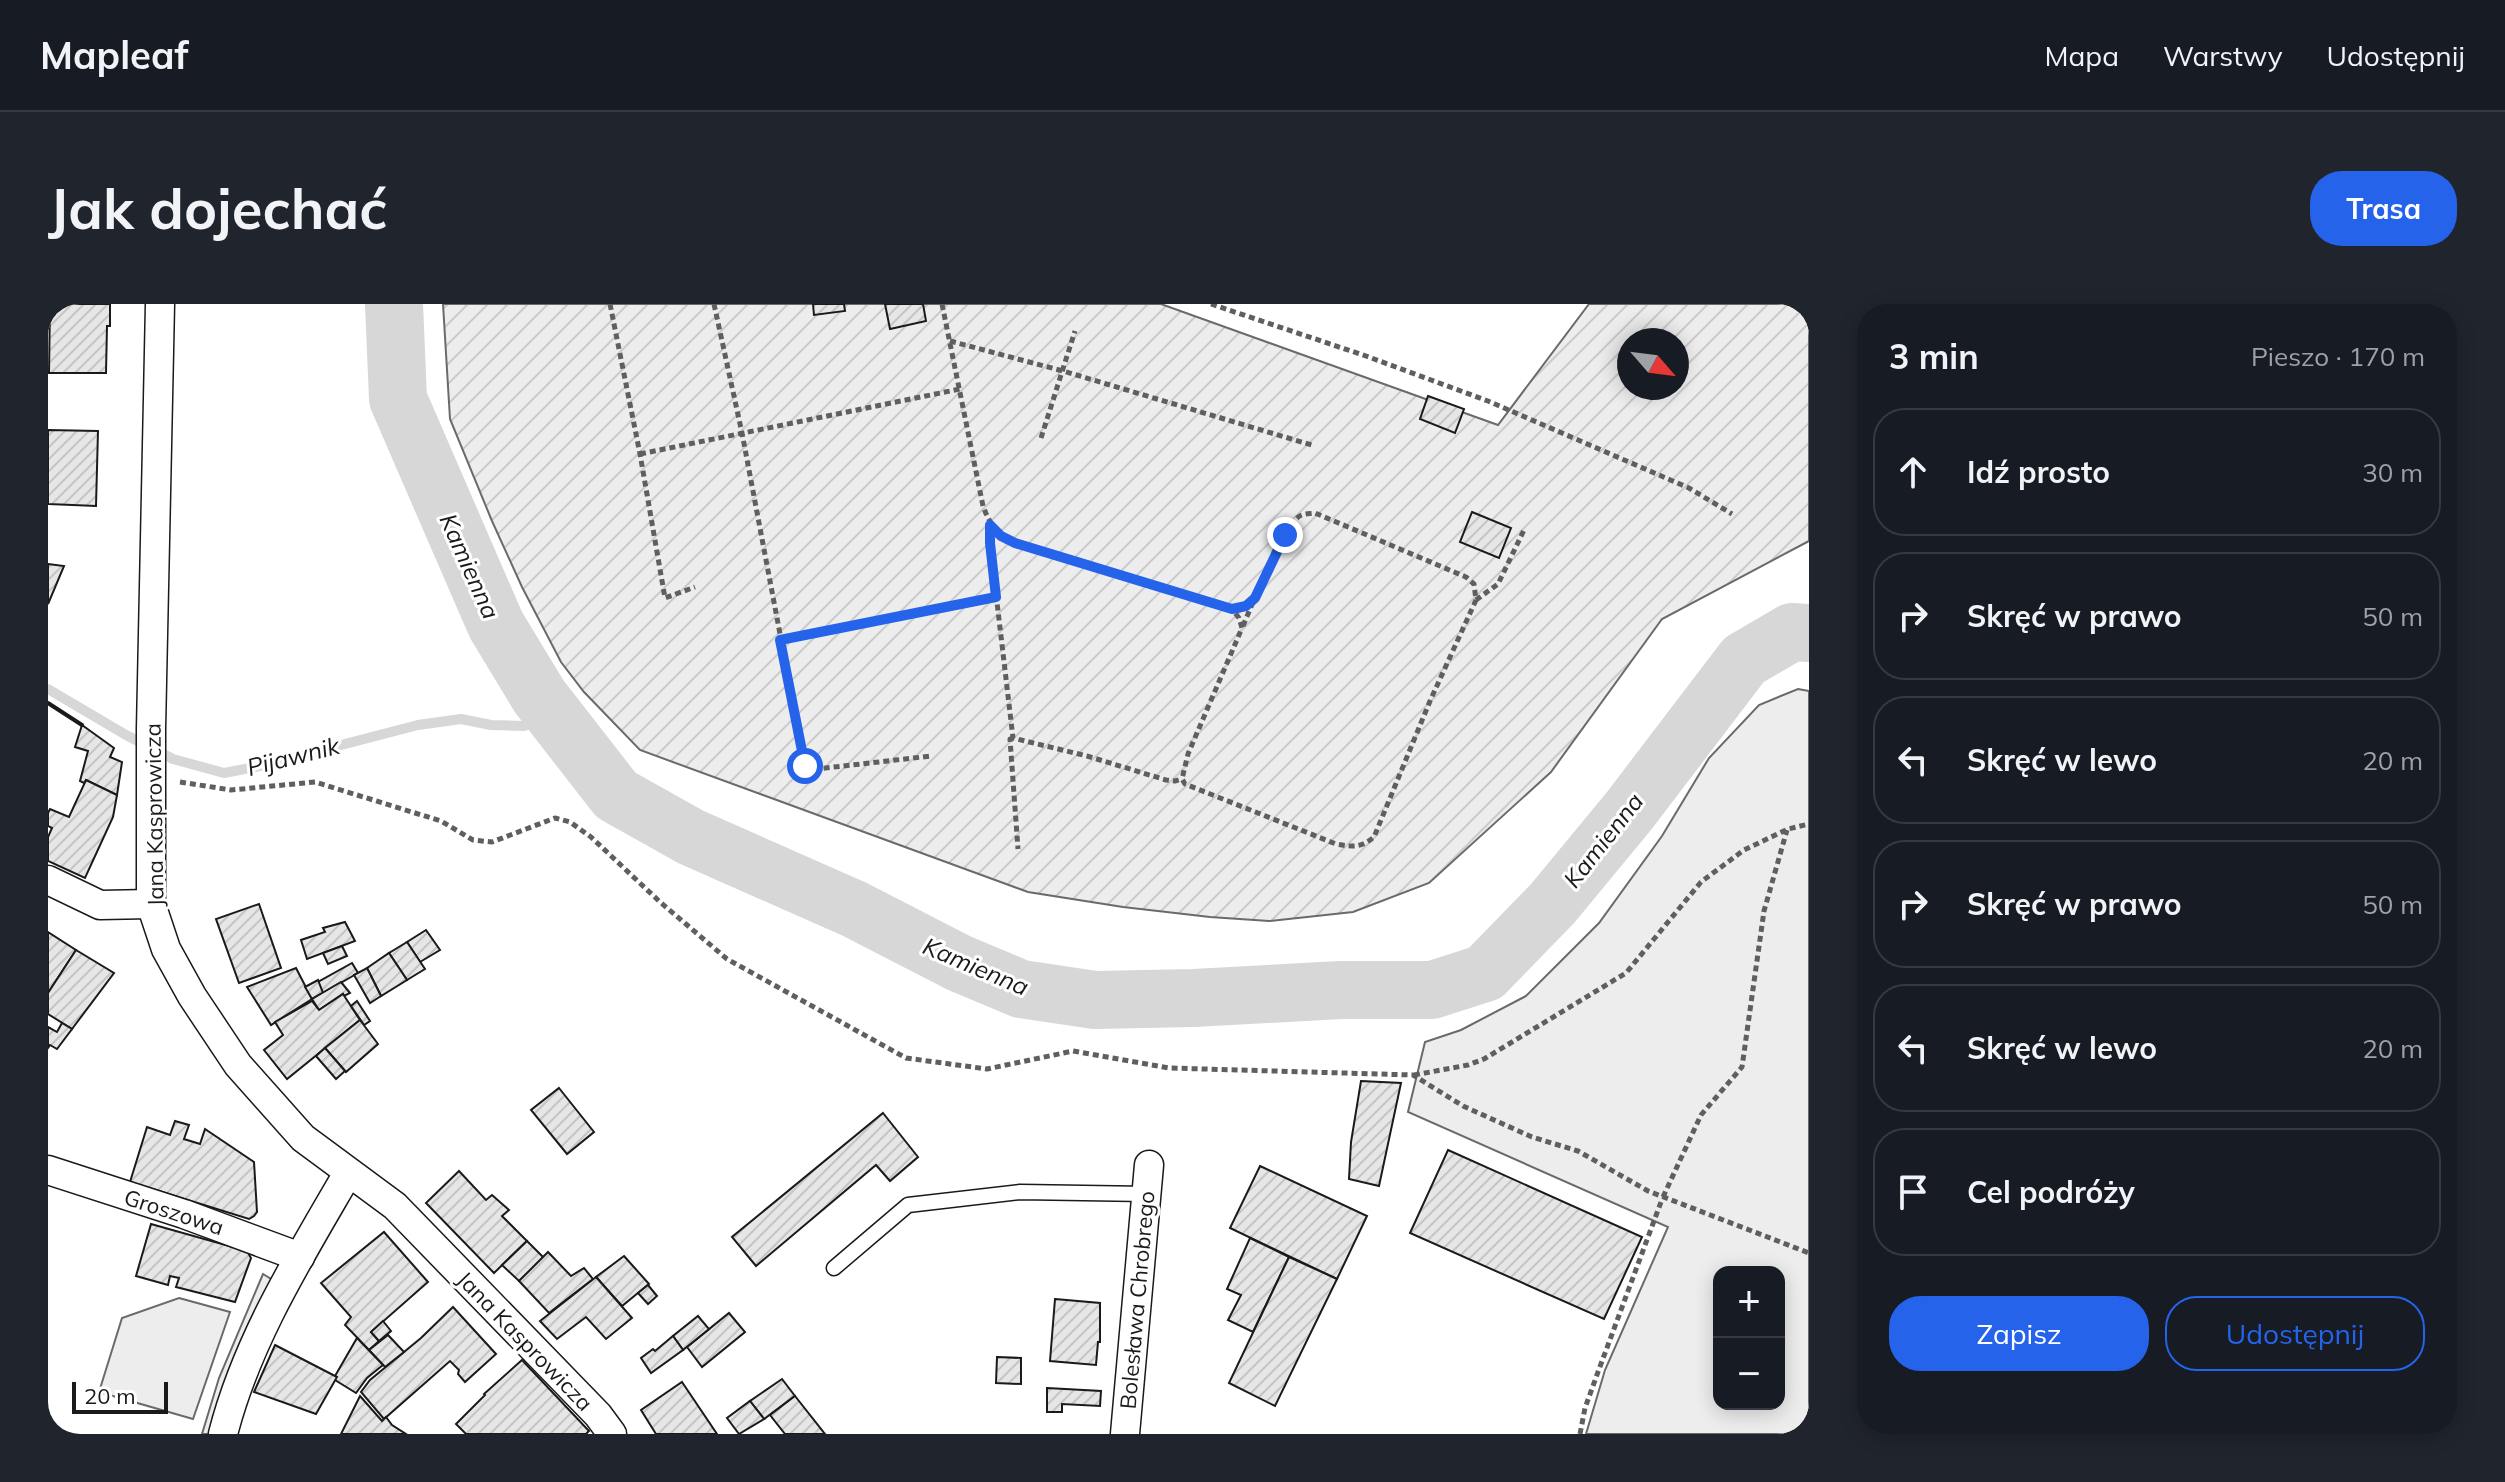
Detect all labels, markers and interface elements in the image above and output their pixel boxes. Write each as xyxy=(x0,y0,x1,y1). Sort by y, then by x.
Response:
text: Mapleaf xyxy=(40,31,188,79)
text: Mapa xyxy=(2045,38,2119,73)
text: Warstwy xyxy=(2163,38,2283,73)
text: Udostępnij xyxy=(2327,38,2465,73)
button: Trasa xyxy=(2310,171,2457,246)
text: Jak dojechać xyxy=(48,173,387,243)
north arrow xyxy=(1617,328,1689,400)
text: 3 min xyxy=(1889,335,1979,378)
text: Pieszo · 170 m xyxy=(2251,340,2425,373)
icon: ahead xyxy=(1891,450,1935,494)
text: Idź prosto xyxy=(1967,453,2110,491)
text: 30 m xyxy=(2362,456,2423,489)
water label: Kamienna xyxy=(434,509,506,623)
route end xyxy=(1267,517,1303,553)
icon: right xyxy=(1891,594,1935,638)
text: Skręć w prawo xyxy=(1967,597,2182,635)
text: 50 m xyxy=(2362,600,2423,633)
street label: Jana Kasprowicza xyxy=(138,723,170,907)
water label: Pijawnik xyxy=(244,730,343,782)
icon: left xyxy=(1891,738,1935,782)
text: Skręć w lewo xyxy=(1967,741,2157,779)
text: 20 m xyxy=(2362,744,2423,777)
route start xyxy=(787,748,823,784)
water label: Kamienna xyxy=(1557,787,1649,893)
icon: right xyxy=(1891,882,1935,926)
text: Skręć w prawo xyxy=(1967,885,2182,923)
text: 50 m xyxy=(2362,888,2423,921)
water label: Kamienna xyxy=(919,930,1033,1002)
icon: left xyxy=(1891,1026,1935,1070)
text: Skręć w lewo xyxy=(1967,1029,2157,1067)
text: 20 m xyxy=(2362,1032,2423,1065)
icon: arrive xyxy=(1891,1170,1935,1214)
text: Cel podróży xyxy=(1967,1173,2135,1211)
street label: Groszowa xyxy=(121,1183,227,1241)
street label: Bolesława Chrobrego xyxy=(1114,1190,1160,1410)
street label: Jana Kasprowicza xyxy=(451,1265,599,1417)
map controls xyxy=(1713,1266,1785,1410)
button: + xyxy=(1713,1266,1785,1338)
button: Zapisz xyxy=(1889,1296,2149,1371)
button: Udostępnij xyxy=(2165,1296,2425,1371)
button: − xyxy=(1713,1338,1785,1410)
scale bar xyxy=(72,1378,168,1414)
text: 20 m xyxy=(84,1382,135,1410)

